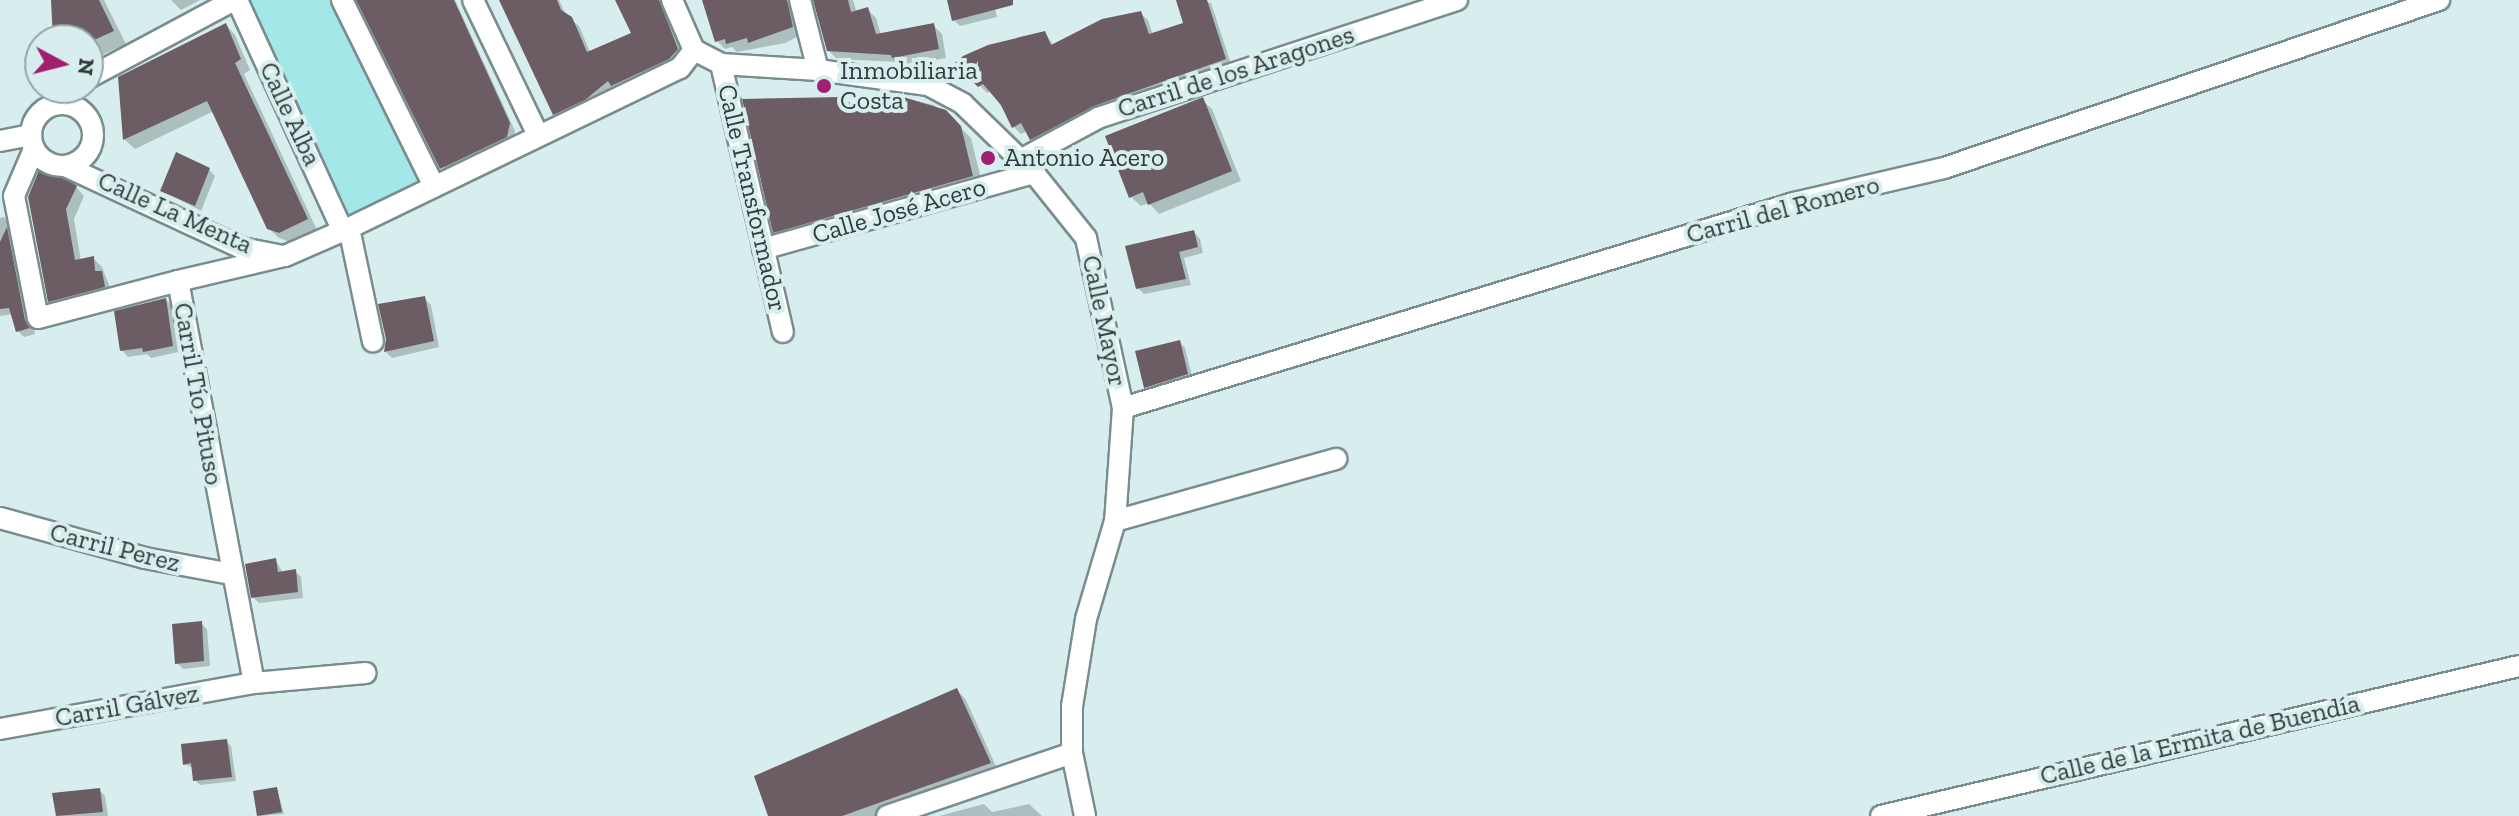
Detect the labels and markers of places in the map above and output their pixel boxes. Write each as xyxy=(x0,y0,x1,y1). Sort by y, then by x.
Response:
place label: Inmobiliaria Costa xyxy=(840,55,978,116)
marker: Inmobiliaria Costa xyxy=(815,77,833,95)
place label: Antonio Acero xyxy=(1004,142,1165,174)
marker: Antonio Acero xyxy=(979,149,997,167)

